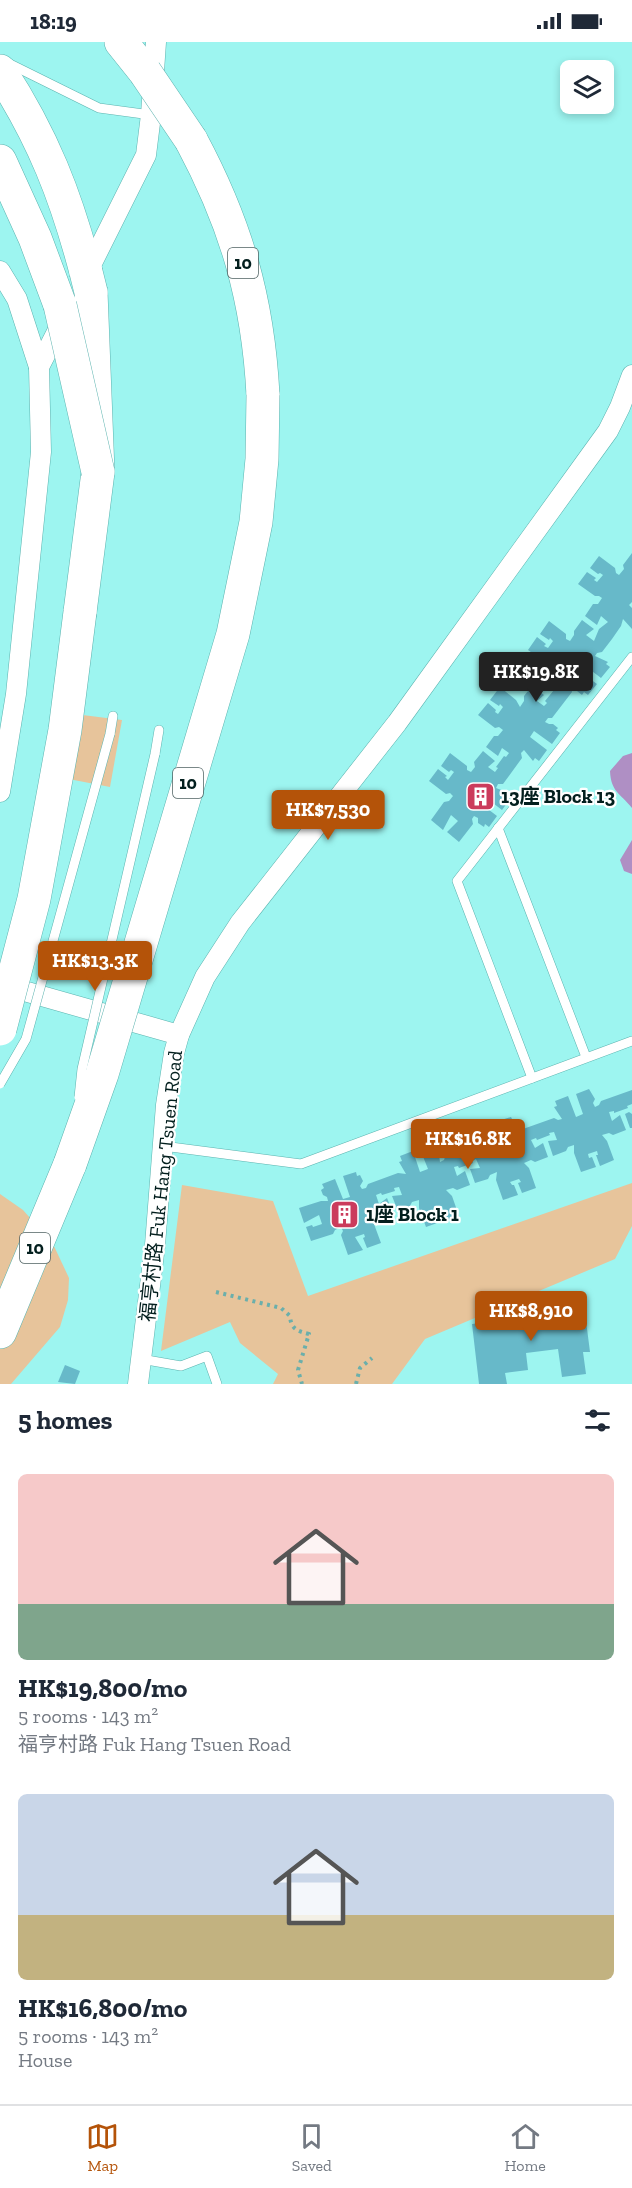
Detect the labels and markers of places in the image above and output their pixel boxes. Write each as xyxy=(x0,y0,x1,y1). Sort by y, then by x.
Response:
pin: HK$19.8K xyxy=(474,652,598,703)
building icon: 13座 Block 13 xyxy=(464,780,496,812)
place label: 13座 Block 13 xyxy=(501,784,615,808)
pin: HK$7,530 xyxy=(266,790,390,841)
pin: HK$13.3K xyxy=(33,941,157,992)
pin: HK$16.8K xyxy=(406,1119,530,1170)
building icon: 1座 Block 1 xyxy=(329,1198,361,1230)
place label: 1座 Block 1 xyxy=(366,1202,459,1226)
pin: HK$8,910 xyxy=(469,1291,593,1342)

